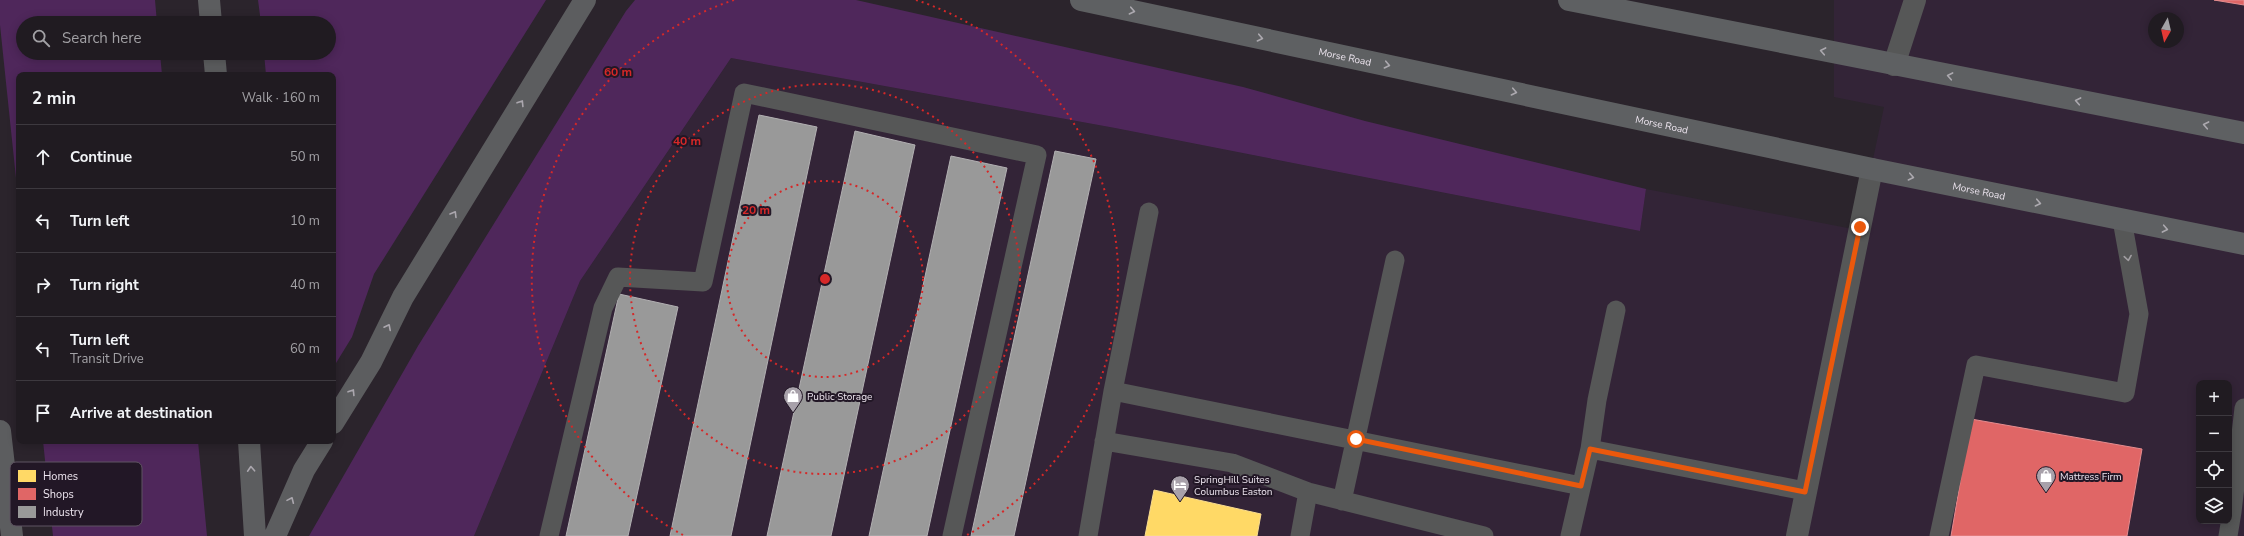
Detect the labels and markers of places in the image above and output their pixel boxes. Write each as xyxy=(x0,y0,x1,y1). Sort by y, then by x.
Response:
centre of rings xyxy=(818,272,832,286)
shop icon: Public Storage xyxy=(782,385,804,413)
place label: Public Storage xyxy=(807,390,872,404)
shop icon: Mattress Firm xyxy=(2035,465,2057,493)
place label: Mattress Firm xyxy=(2060,470,2122,484)
place label: SpringHill Suites Columbus Easton xyxy=(1194,473,1272,499)
hotel icon: SpringHill Suites Columbus Easton xyxy=(1169,474,1191,502)

